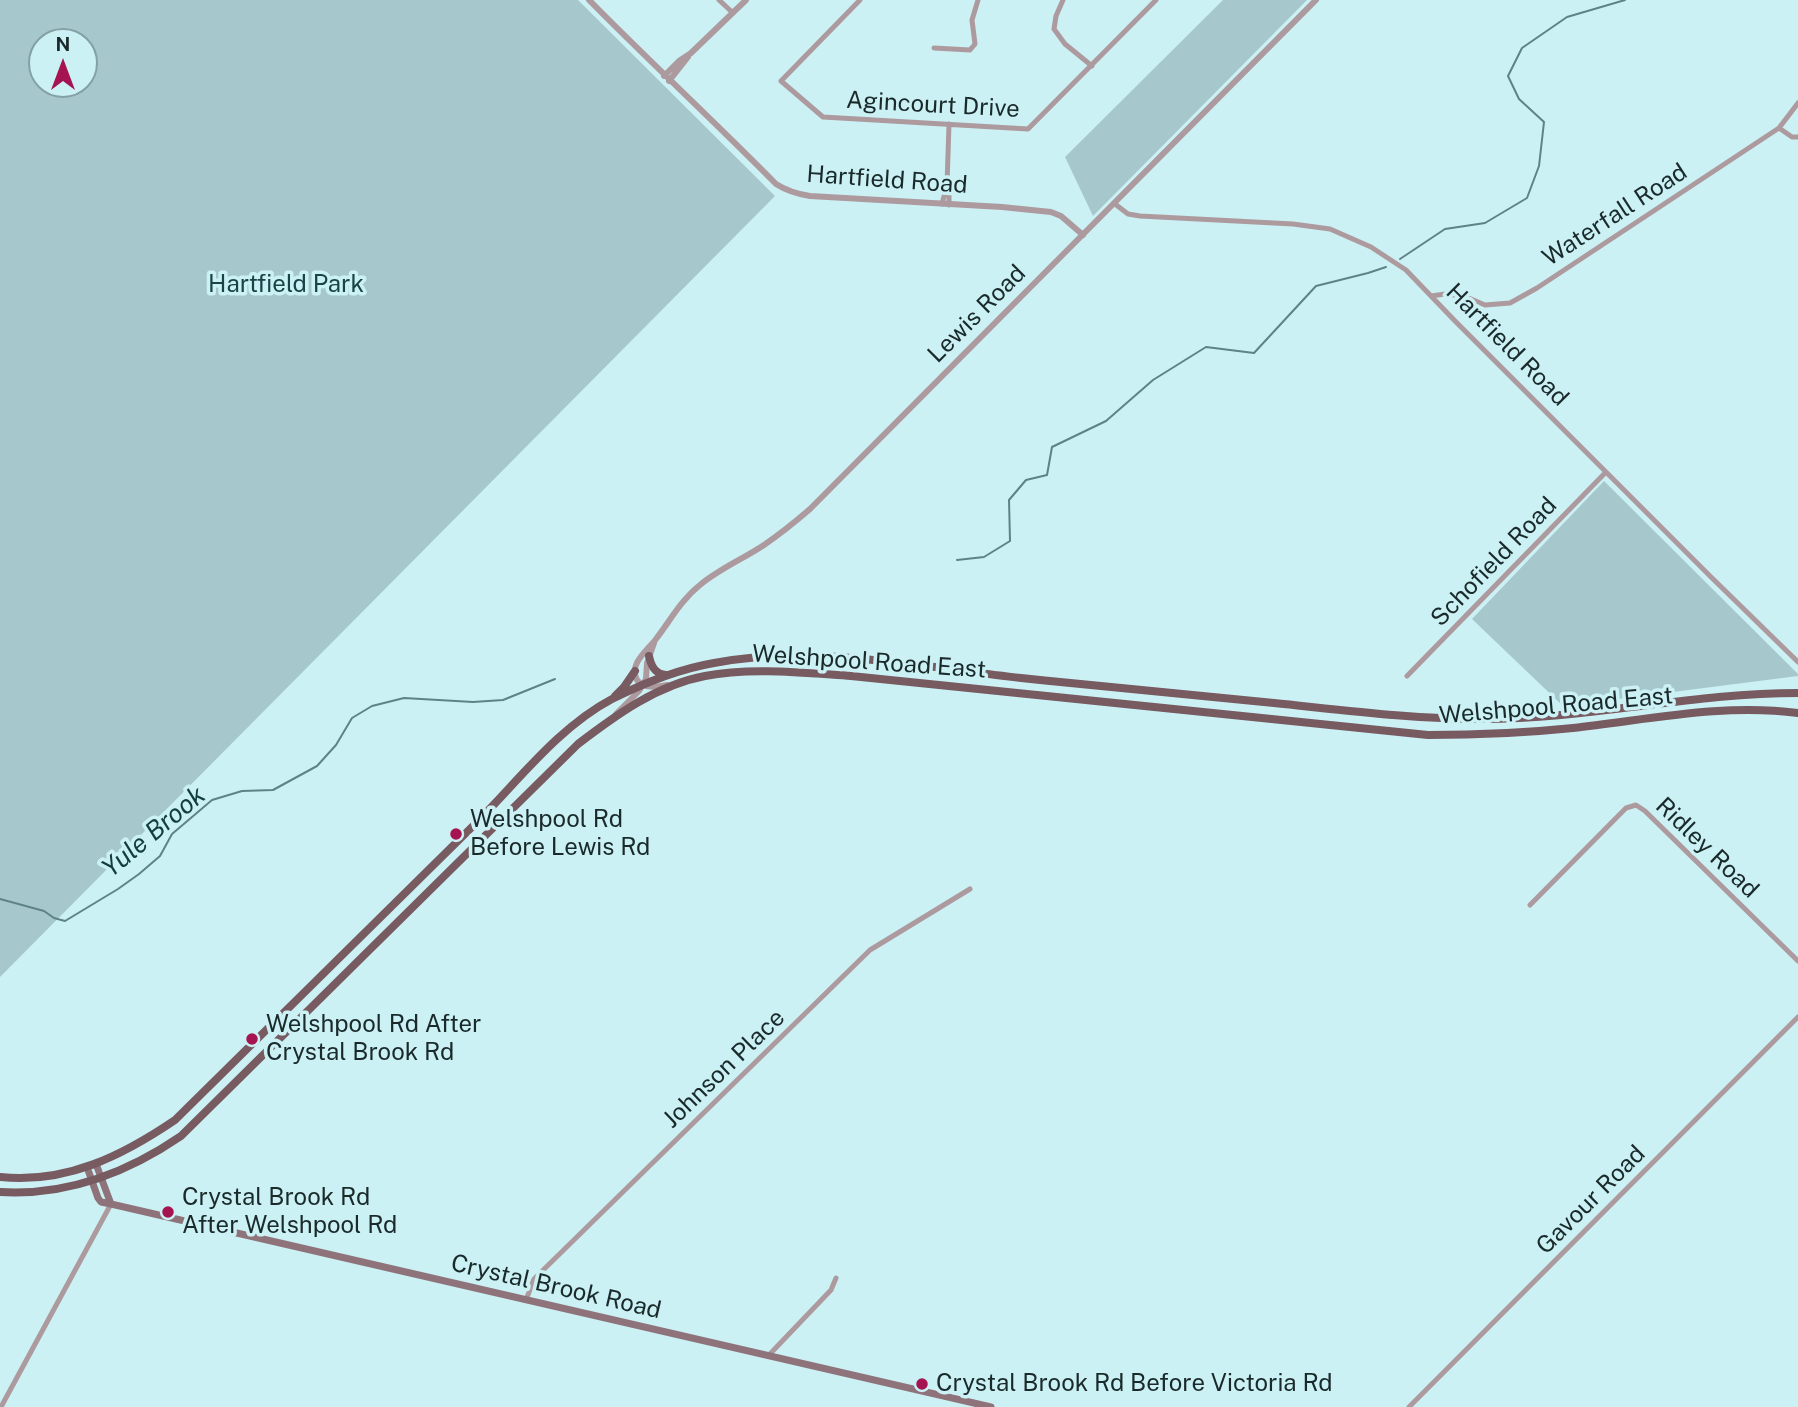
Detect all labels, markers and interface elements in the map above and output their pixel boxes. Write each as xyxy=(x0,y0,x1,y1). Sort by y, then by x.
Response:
north arrow xyxy=(28,28,98,98)
text: N xyxy=(56,33,70,55)
street label: Agincourt Drive xyxy=(845,86,1021,124)
street label: Waterfall Road xyxy=(1537,158,1693,272)
street label: Hartfield Road xyxy=(805,160,969,200)
street label: Lewis Road xyxy=(922,259,1032,369)
park label: Hartfield Park xyxy=(208,271,364,299)
street label: Hartfield Road xyxy=(1440,278,1574,412)
street label: Schofield Road xyxy=(1425,491,1563,633)
street label: Welshpool Road East xyxy=(751,639,987,685)
street label: Welshpool Road East xyxy=(1438,681,1674,731)
water label: Yule Brook xyxy=(96,780,212,884)
street label: Ridley Road xyxy=(1649,792,1765,904)
place label: Welshpool Rd Before Lewis Rd xyxy=(470,806,650,862)
marker: Welshpool Rd Before Lewis Rd xyxy=(448,826,464,842)
street label: Johnson Place xyxy=(657,1004,791,1134)
place label: Welshpool Rd After Crystal Brook Rd xyxy=(266,1011,481,1067)
marker: Welshpool Rd After Crystal Brook Rd xyxy=(244,1031,260,1047)
street label: Gavour Road xyxy=(1531,1140,1651,1260)
place label: Crystal Brook Rd After Welshpool Rd xyxy=(182,1184,397,1240)
marker: Crystal Brook Rd After Welshpool Rd xyxy=(160,1204,176,1220)
street label: Crystal Brook Road xyxy=(448,1249,664,1325)
place label: Crystal Brook Rd Before Victoria Rd xyxy=(936,1370,1333,1398)
marker: Crystal Brook Rd Before Victoria Rd xyxy=(914,1376,930,1392)

